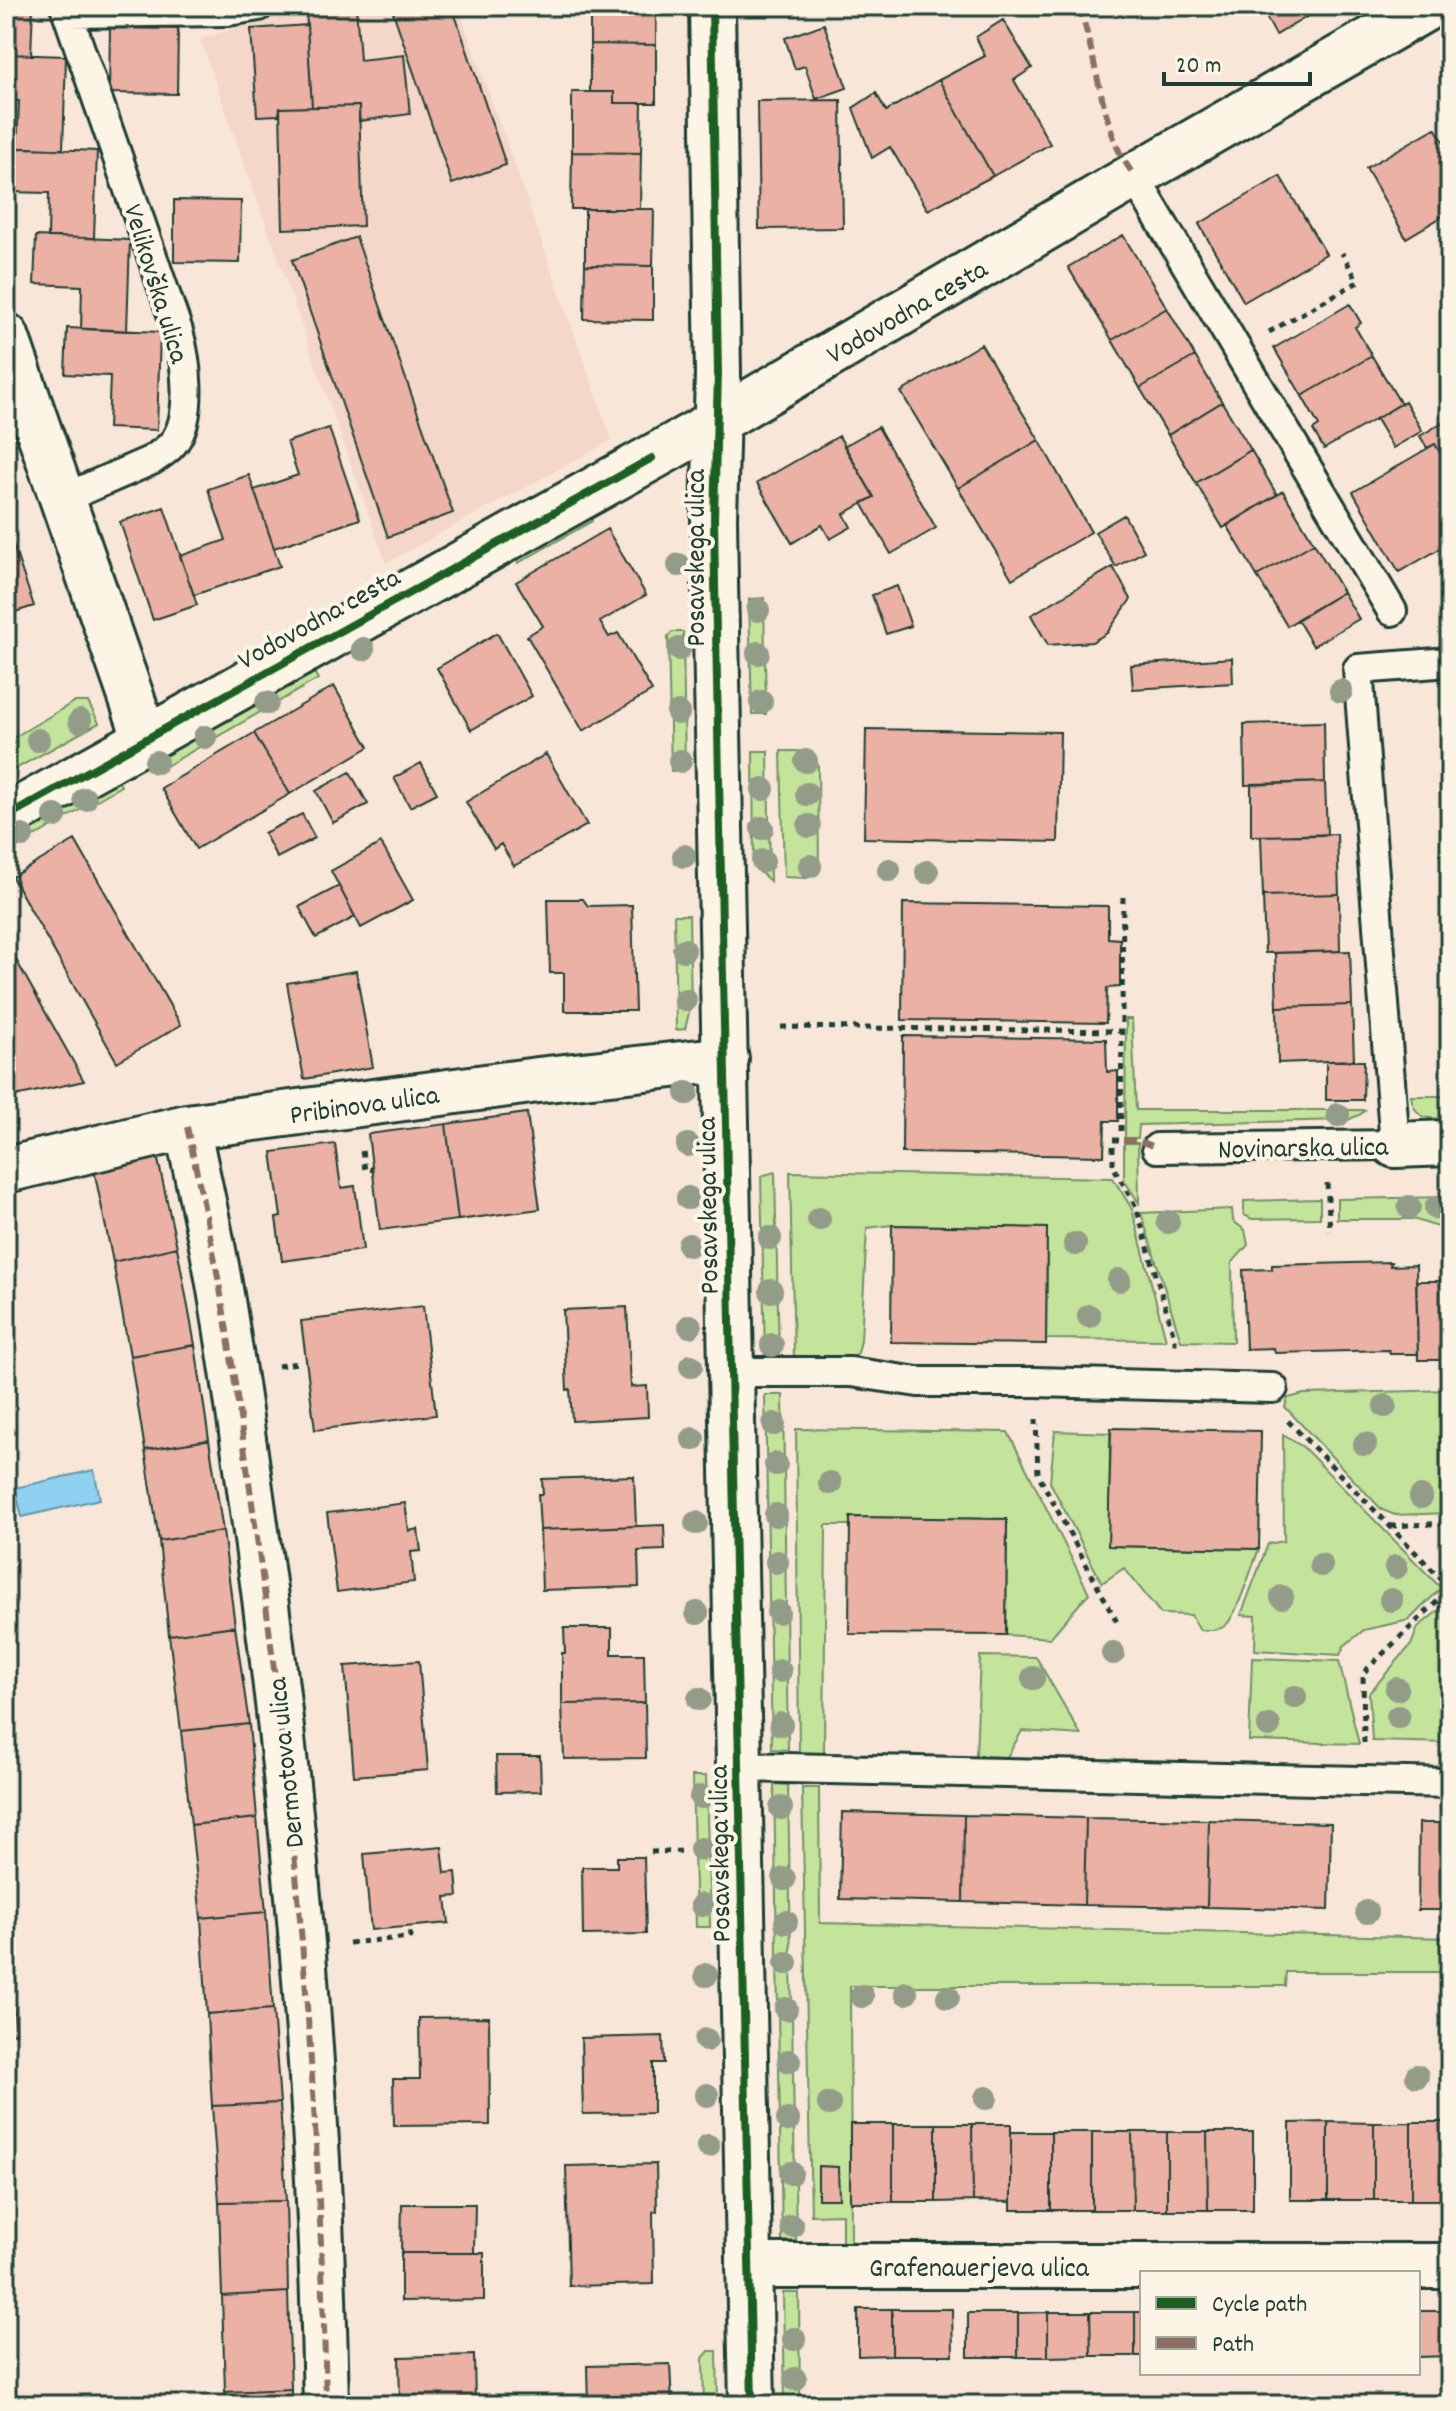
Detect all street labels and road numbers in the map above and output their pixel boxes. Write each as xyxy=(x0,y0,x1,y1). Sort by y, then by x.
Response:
street label: Velikovška ulica xyxy=(110,200,197,370)
street label: Vodovodna cesta xyxy=(821,252,997,377)
street label: Posavskega ulica xyxy=(679,468,719,647)
street label: Vodovodna cesta xyxy=(232,560,410,683)
street label: Pribinova ulica xyxy=(287,1078,443,1138)
street label: Posavskega ulica xyxy=(689,1116,733,1295)
street label: Novinarska ulica xyxy=(1217,1129,1390,1172)
street label: Dermotova ulica xyxy=(260,1674,318,1850)
street label: Posavskega ulica xyxy=(701,1764,745,1943)
street label: Grafenauerjeva ulica xyxy=(869,2251,1090,2291)

